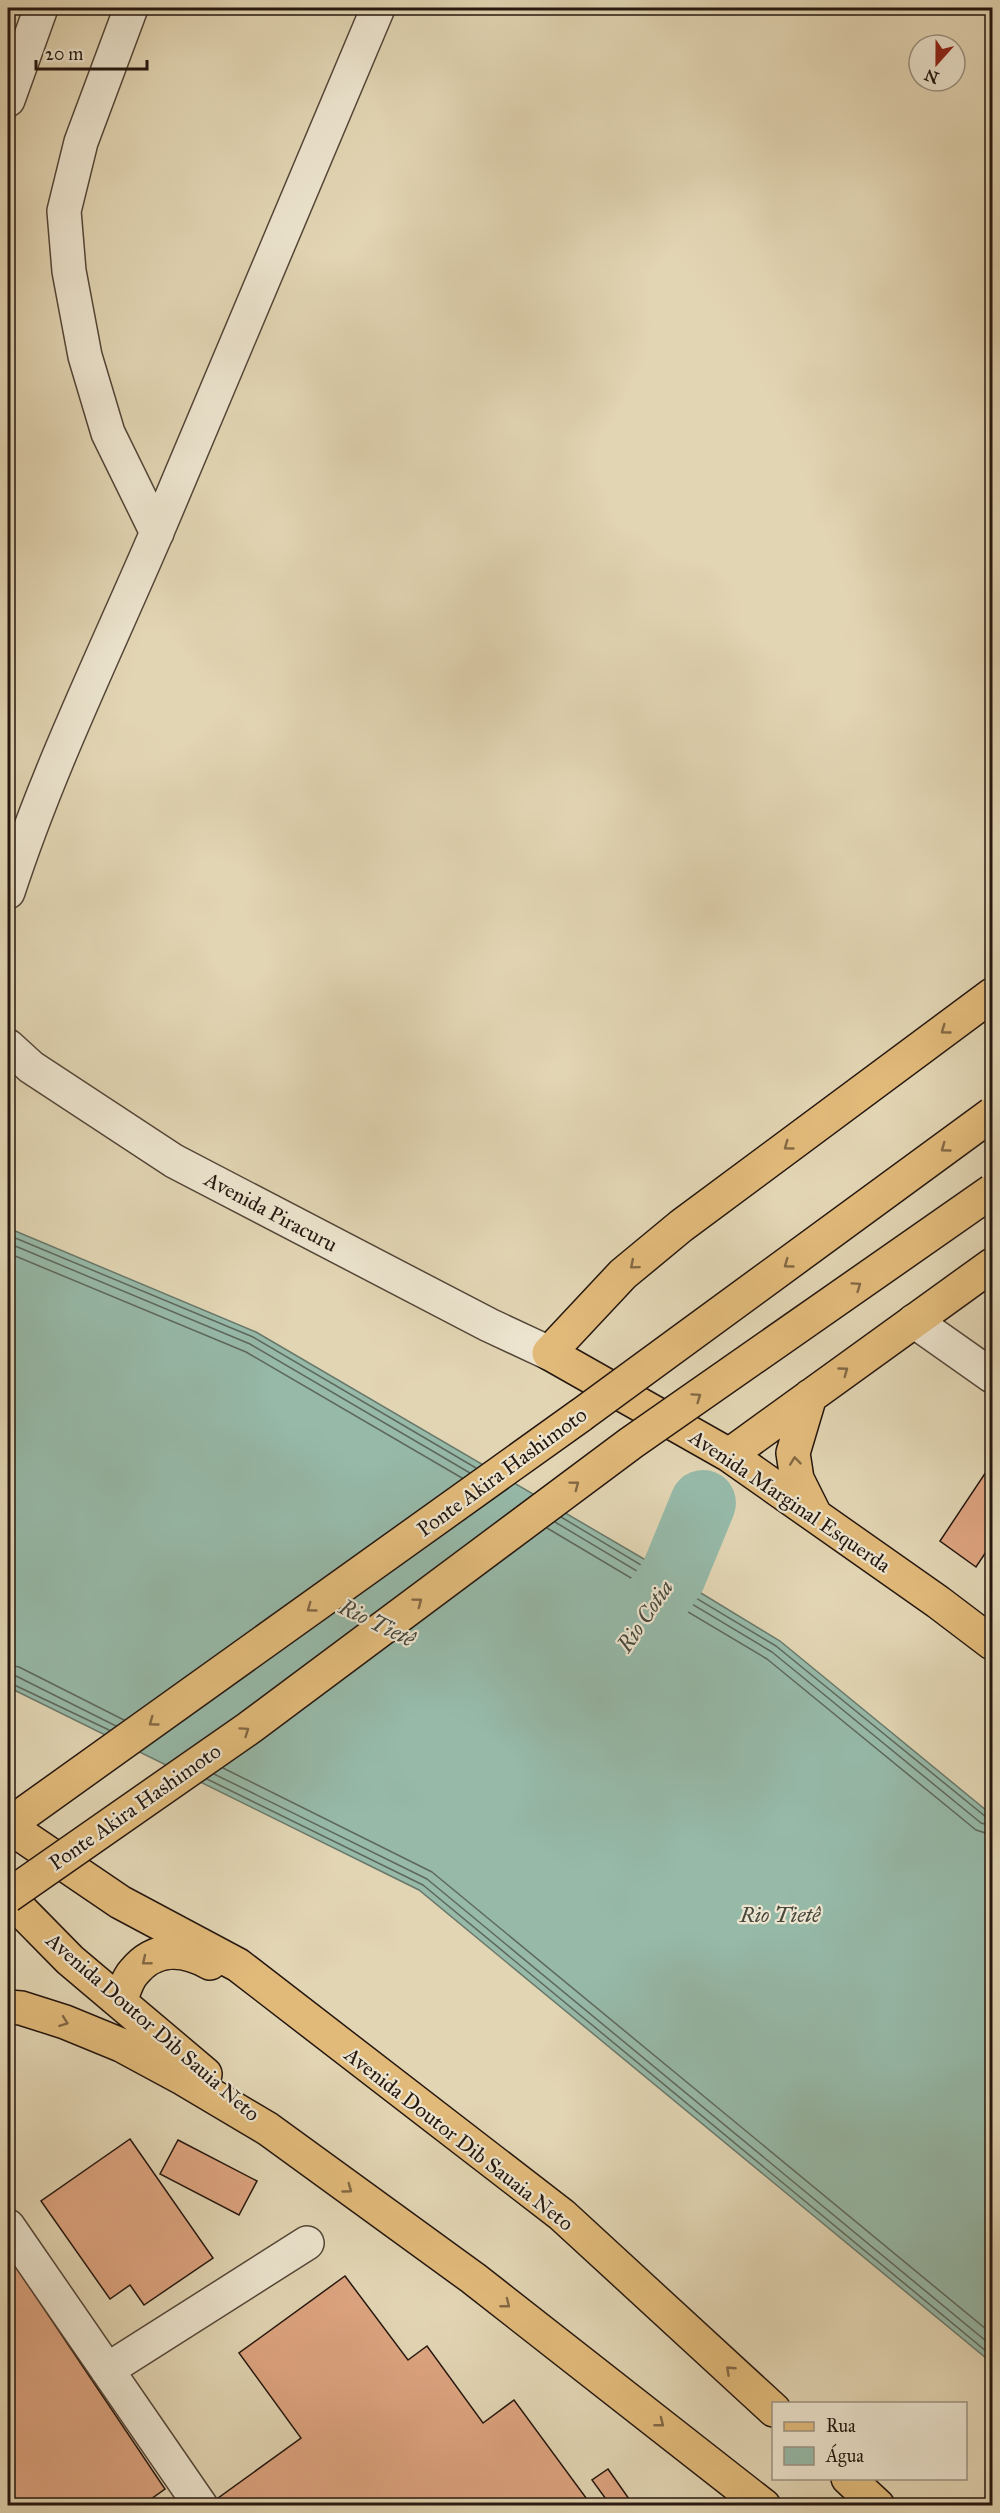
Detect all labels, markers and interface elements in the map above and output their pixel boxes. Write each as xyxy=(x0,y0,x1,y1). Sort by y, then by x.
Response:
scale bar xyxy=(36,33,147,71)
north arrow xyxy=(907,33,967,93)
text: 20 m xyxy=(45,43,83,65)
text: N xyxy=(922,65,942,88)
one-way arrow xyxy=(941,1023,952,1034)
one-way arrow xyxy=(784,1138,795,1149)
one-way arrow xyxy=(941,1141,952,1152)
street label: Avenida Piracuru xyxy=(199,1166,342,1258)
one-way arrow xyxy=(784,1256,795,1267)
one-way arrow xyxy=(630,1258,641,1269)
one-way arrow xyxy=(850,1282,861,1293)
one-way arrow xyxy=(838,1368,849,1379)
one-way arrow xyxy=(690,1393,701,1404)
street label: Ponte Akira Hashimoto xyxy=(412,1401,592,1542)
street label: Avenida Marginal Esquerda xyxy=(684,1423,896,1578)
one-way arrow xyxy=(789,1456,801,1466)
one-way arrow xyxy=(568,1481,579,1492)
water label: Rio Cotia xyxy=(611,1575,679,1658)
water label: Rio Tietê xyxy=(334,1593,421,1654)
one-way arrow xyxy=(412,1598,423,1609)
one-way arrow xyxy=(307,1601,318,1612)
one-way arrow xyxy=(148,1715,159,1726)
one-way arrow xyxy=(238,1727,249,1738)
street label: Ponte Akira Hashimoto xyxy=(44,1738,226,1876)
water label: Rio Tietê xyxy=(739,1901,822,1928)
street label: Avenida Doutor Dib Sauia Neto xyxy=(40,1926,265,2127)
one-way arrow xyxy=(142,1954,153,1965)
one-way arrow xyxy=(58,2015,69,2027)
street label: Avenida Doutor Dib Sauaia Neto xyxy=(339,2041,579,2237)
one-way arrow xyxy=(341,2181,352,2192)
one-way arrow xyxy=(499,2296,510,2307)
one-way arrow xyxy=(727,2366,737,2377)
legend xyxy=(772,2402,967,2480)
text: Rua xyxy=(826,2415,856,2437)
one-way arrow xyxy=(653,2416,664,2427)
text: Água xyxy=(825,2443,864,2468)

